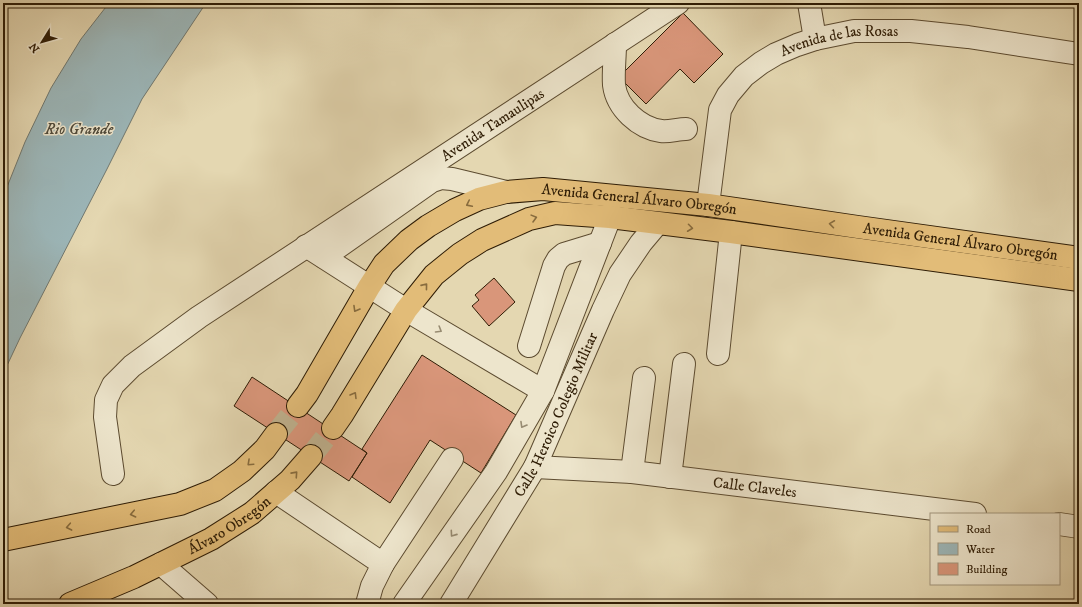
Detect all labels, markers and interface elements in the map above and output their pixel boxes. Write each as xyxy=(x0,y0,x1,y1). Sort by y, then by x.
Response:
north arrow xyxy=(22,22,62,62)
street label: Avenida de las Rosas xyxy=(777,22,898,61)
text: N xyxy=(27,40,43,55)
street label: Avenida Tamaulipas xyxy=(438,84,548,166)
water label: Rio Grande xyxy=(44,119,114,139)
street label: Avenida General Álvaro Obregón xyxy=(541,180,738,219)
one-way arrow xyxy=(465,199,473,207)
one-way arrow xyxy=(531,215,537,223)
street label: Avenida General Álvaro Obregón xyxy=(862,219,1059,265)
one-way arrow xyxy=(829,220,835,229)
one-way arrow xyxy=(687,223,693,232)
one-way arrow xyxy=(421,284,428,291)
one-way arrow xyxy=(354,305,361,312)
one-way arrow xyxy=(435,325,442,333)
street label: Calle Heroico Colegio Militar xyxy=(510,329,602,501)
one-way arrow xyxy=(350,392,357,399)
one-way arrow xyxy=(521,421,528,428)
one-way arrow xyxy=(247,458,255,466)
one-way arrow xyxy=(291,471,298,479)
street label: Calle Claveles xyxy=(712,473,798,502)
street label: Álvaro Obregón xyxy=(184,492,275,559)
one-way arrow xyxy=(130,509,136,517)
legend xyxy=(930,513,1060,585)
one-way arrow xyxy=(65,522,72,530)
text: Road xyxy=(966,522,991,537)
one-way arrow xyxy=(451,530,458,537)
text: Water xyxy=(965,542,995,557)
text: Building xyxy=(966,562,1007,577)

